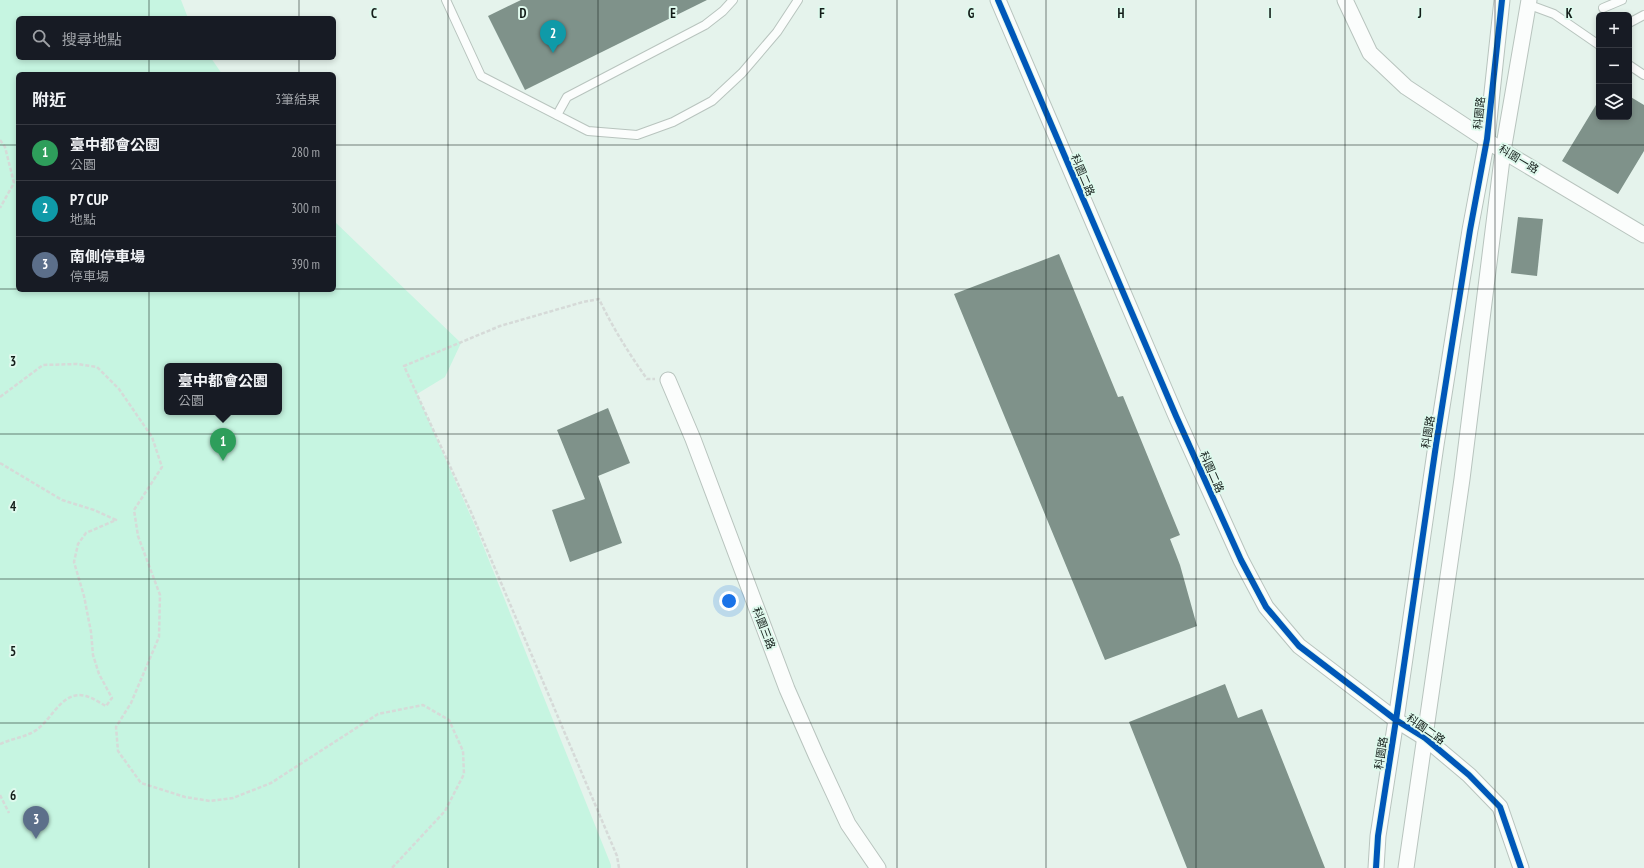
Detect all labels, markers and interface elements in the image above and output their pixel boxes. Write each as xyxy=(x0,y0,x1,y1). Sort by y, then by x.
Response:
text: C xyxy=(371,5,377,22)
text: D xyxy=(520,5,527,22)
text: E xyxy=(670,5,676,22)
text: F xyxy=(819,5,825,22)
text: G xyxy=(968,5,975,22)
text: H xyxy=(1118,5,1125,22)
text: I xyxy=(1268,5,1272,22)
text: J xyxy=(1417,5,1422,22)
text: K xyxy=(1566,5,1573,22)
map controls xyxy=(1596,12,1632,120)
button: + xyxy=(1596,12,1632,48)
search box xyxy=(16,16,336,60)
pin: 2 xyxy=(540,20,566,53)
icon: search xyxy=(30,27,52,49)
text: 搜尋地點 xyxy=(62,30,122,49)
button: − xyxy=(1596,48,1632,84)
button: layers xyxy=(1596,84,1632,120)
text: 附近 xyxy=(32,89,66,111)
text: 3筆結果 xyxy=(275,91,320,108)
street label: 科園路 xyxy=(1470,96,1488,130)
text: 臺中都會公園 xyxy=(70,135,160,154)
street label: 科園一路 xyxy=(1497,142,1541,176)
text: 1 xyxy=(42,144,48,161)
text: 280 m xyxy=(291,144,320,161)
street label: 科園二路 xyxy=(1068,152,1098,198)
text: 公園 xyxy=(70,156,96,173)
text: P7 CUP xyxy=(70,190,108,209)
text: 2 xyxy=(42,200,48,217)
text: 300 m xyxy=(291,200,320,217)
text: 地點 xyxy=(70,211,96,228)
text: 南側停車場 xyxy=(70,247,145,266)
text: 3 xyxy=(42,256,48,273)
text: 390 m xyxy=(291,256,320,273)
text: 停車場 xyxy=(70,268,109,285)
text: 3 xyxy=(10,353,16,370)
popup xyxy=(164,363,282,415)
text: 臺中都會公園 xyxy=(178,371,268,390)
text: 公園 xyxy=(178,392,204,409)
street label: 科園路 xyxy=(1419,415,1437,449)
pin: 1 xyxy=(210,428,236,461)
street label: 科園二路 xyxy=(1197,449,1227,495)
text: 4 xyxy=(10,498,17,515)
your location xyxy=(719,591,739,611)
street label: 科園三路 xyxy=(750,605,778,651)
text: 5 xyxy=(10,643,16,660)
street label: 科園二路 xyxy=(1404,711,1448,747)
street label: 科園路 xyxy=(1372,736,1390,770)
text: 6 xyxy=(10,787,16,804)
pin: 3 xyxy=(23,806,49,839)

